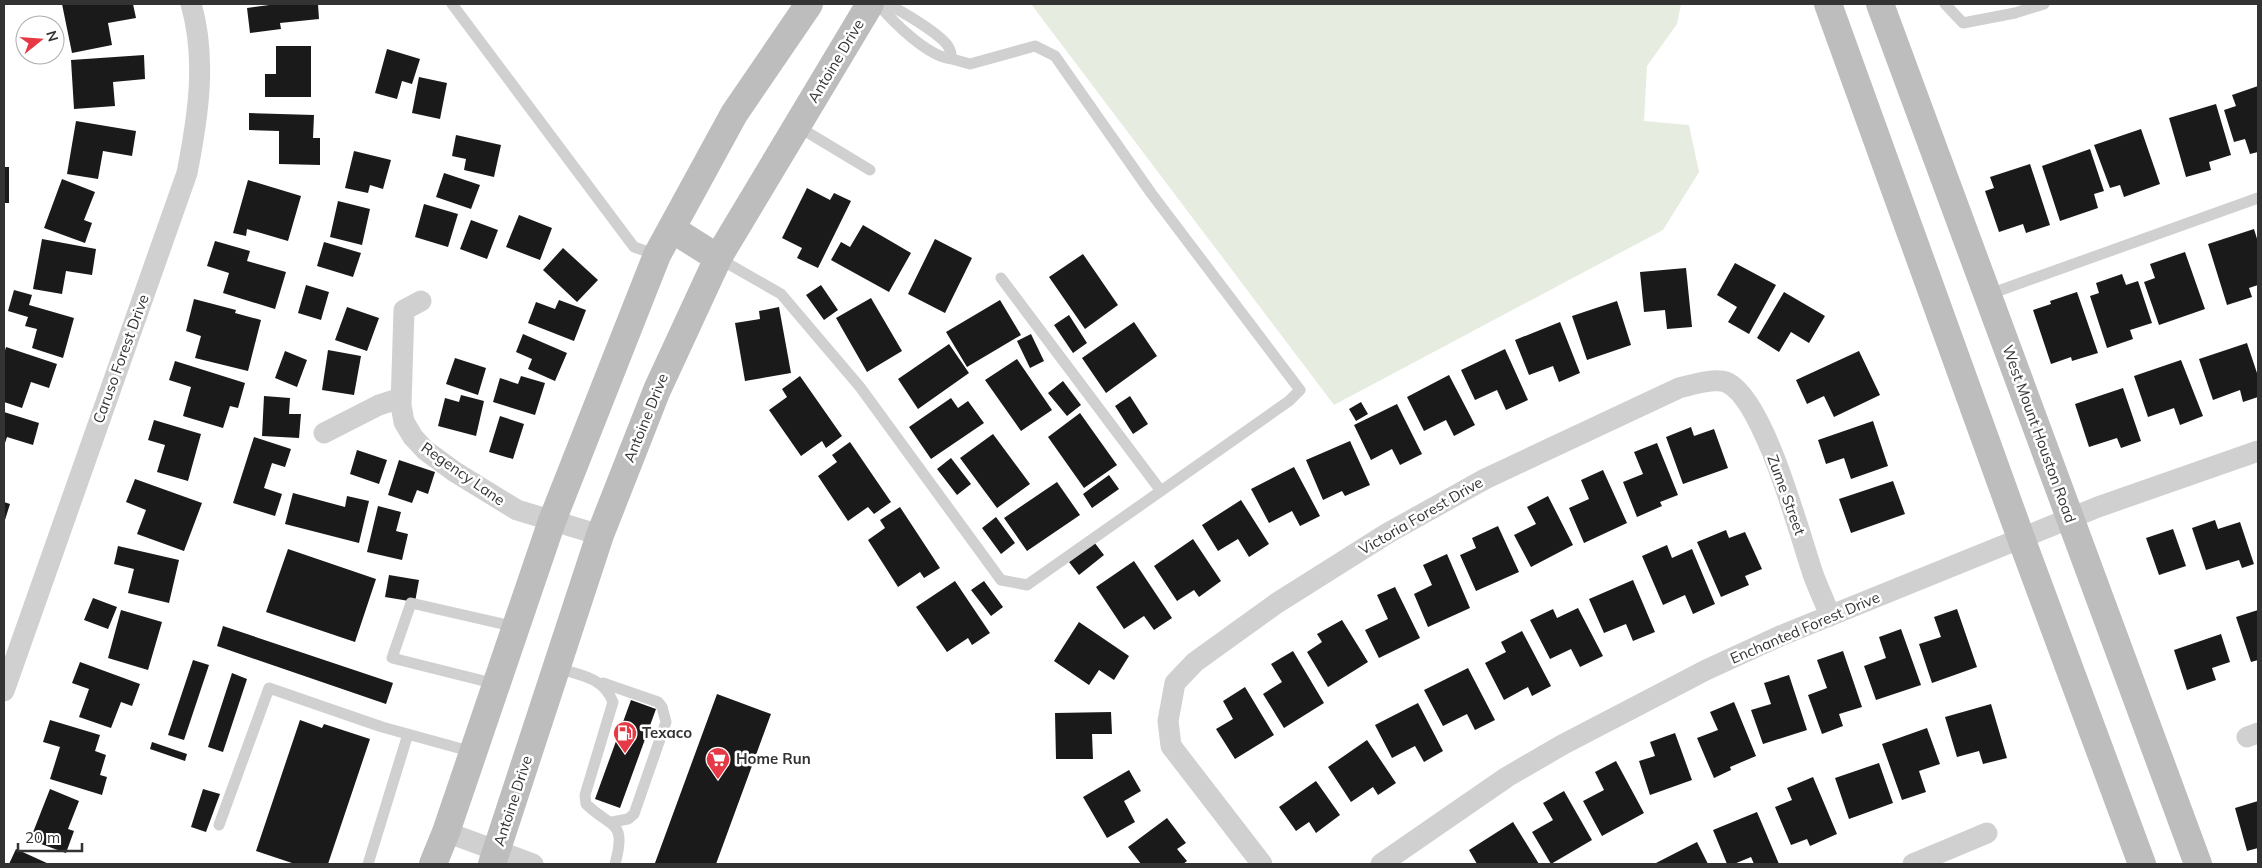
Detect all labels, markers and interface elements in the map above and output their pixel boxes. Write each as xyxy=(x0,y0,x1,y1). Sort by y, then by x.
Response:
north arrow xyxy=(15,15,65,65)
street label: Antoine Drive xyxy=(803,15,868,106)
text: N xyxy=(42,29,63,44)
street label: Caruso Forest Drive xyxy=(88,292,153,426)
street label: West Mount Houston Road xyxy=(1998,342,2081,525)
street label: Antoine Drive xyxy=(619,371,672,465)
street label: Regency Lane xyxy=(418,438,509,509)
street label: Zume Street xyxy=(1763,452,1810,538)
street label: Victoria Forest Drive xyxy=(1355,472,1486,559)
street label: Enchanted Forest Drive xyxy=(1727,587,1883,668)
fuel station icon: Texaco xyxy=(612,720,638,754)
place label: Texaco xyxy=(642,723,692,742)
supermarket icon: Home Run xyxy=(705,746,731,780)
place label: Home Run xyxy=(736,749,811,768)
street label: Antoine Drive xyxy=(489,753,536,849)
scale bar xyxy=(18,820,81,852)
text: 20 m xyxy=(25,828,60,847)

